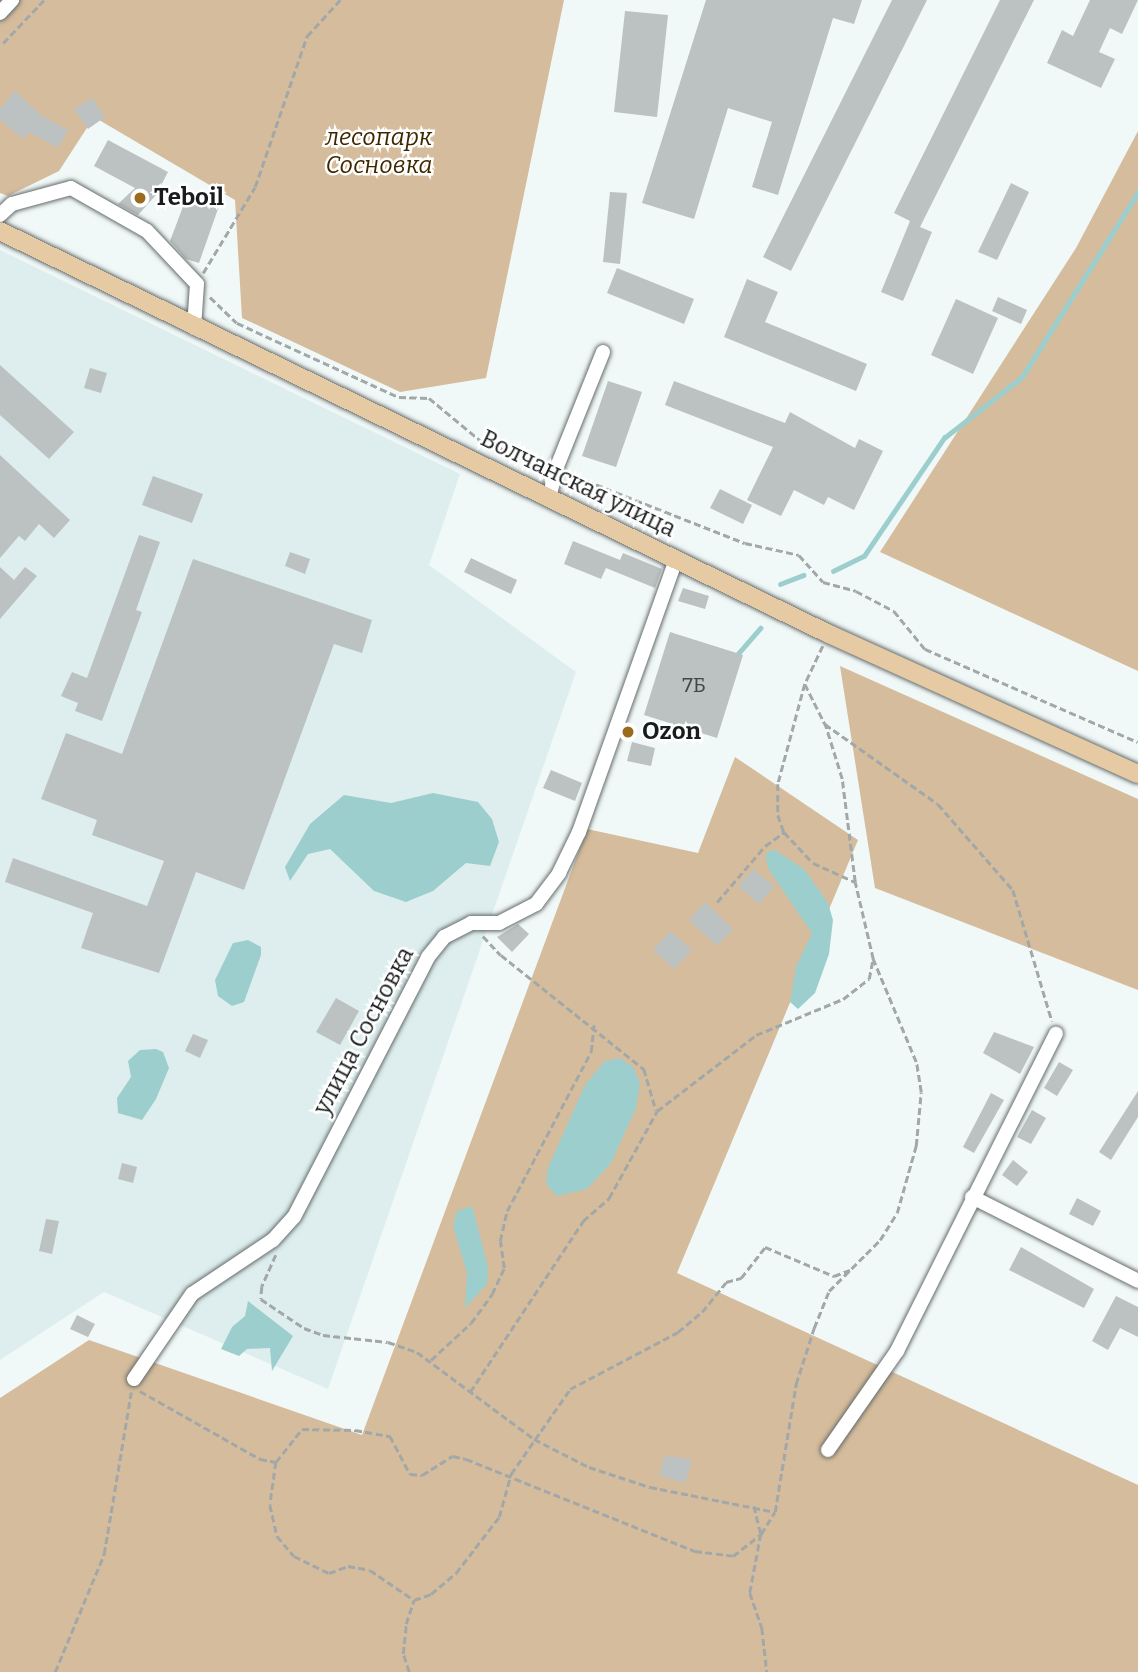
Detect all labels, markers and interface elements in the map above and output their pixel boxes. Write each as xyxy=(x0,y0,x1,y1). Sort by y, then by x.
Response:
park label: лесопарк Сосновка xyxy=(326,124,432,180)
place label: Teboil xyxy=(154,184,224,212)
marker: Teboil xyxy=(132,190,148,206)
street label: Волчанская улица xyxy=(476,424,680,544)
house number: 7Б xyxy=(682,672,706,698)
place label: Ozon xyxy=(642,718,701,746)
marker: Ozon xyxy=(620,724,636,740)
street label: улица Сосновка xyxy=(308,942,420,1120)

